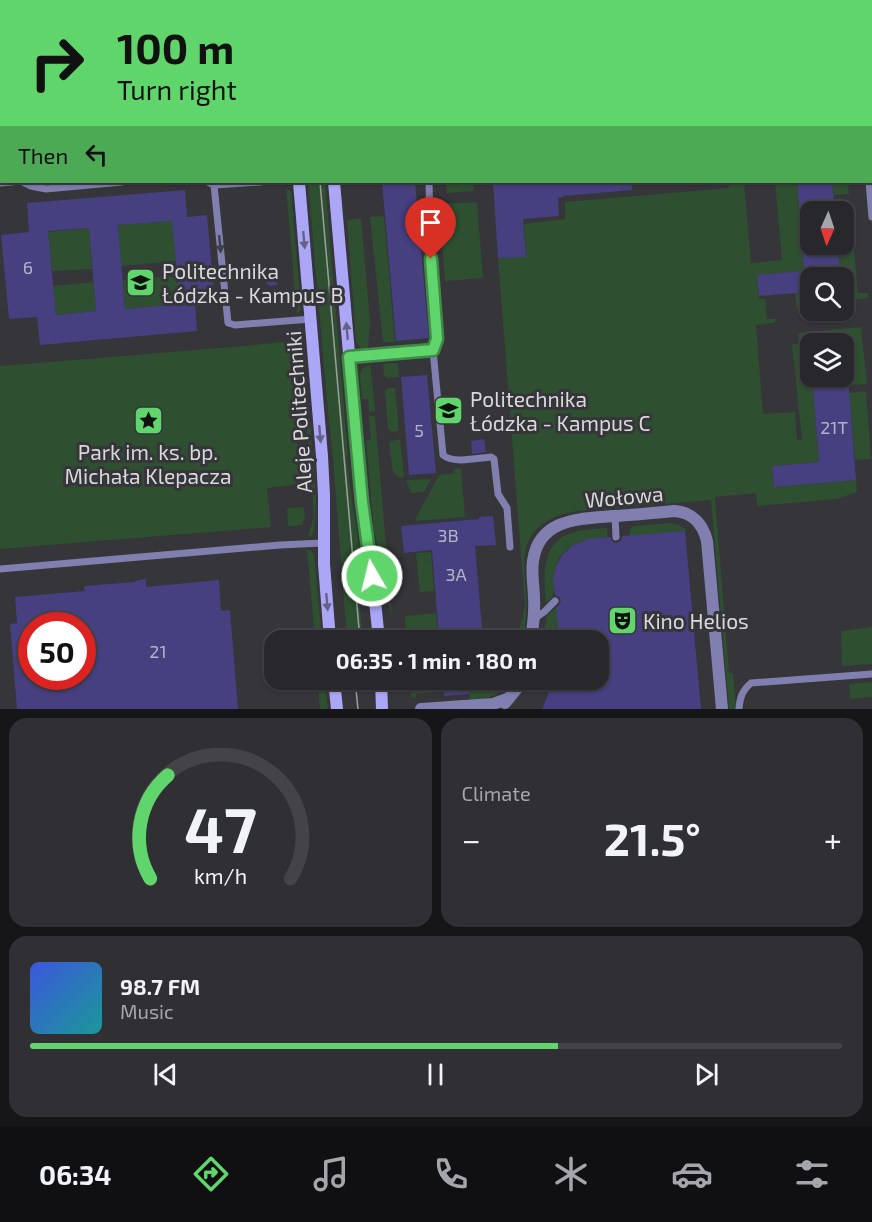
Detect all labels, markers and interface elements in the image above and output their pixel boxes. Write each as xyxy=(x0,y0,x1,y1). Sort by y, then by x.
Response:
text: 100 m xyxy=(117,22,234,72)
icon: right xyxy=(18,24,96,102)
text: Turn right xyxy=(117,73,237,105)
icon: left xyxy=(80,138,113,171)
text: Then xyxy=(18,142,68,168)
pin xyxy=(405,197,456,259)
north arrow xyxy=(800,201,854,255)
map controls xyxy=(800,201,854,387)
icon: arrive xyxy=(414,206,447,239)
one-way arrow xyxy=(299,230,309,249)
one-way arrow xyxy=(215,234,225,253)
house number: 6 xyxy=(23,256,33,278)
place label: Politechnika Łódzka - Kampus B xyxy=(162,258,343,307)
school or university icon: Politechnika Łódzka - Kampus B xyxy=(125,266,157,298)
button: search xyxy=(800,267,854,321)
one-way arrow xyxy=(342,322,352,341)
street label: Aleje Politechniki xyxy=(280,330,317,494)
button: layers xyxy=(800,333,854,387)
place label: Politechnika Łódzka - Kampus C xyxy=(470,386,650,435)
school or university icon: Politechnika Łódzka - Kampus C xyxy=(433,394,465,426)
place icon: Park im. ks. bp. Michała Klepacza xyxy=(132,404,164,436)
house number: 21T xyxy=(820,416,848,438)
house number: 5 xyxy=(414,419,424,441)
one-way arrow xyxy=(316,425,325,444)
place label: Park im. ks. bp. Michała Klepacza xyxy=(65,439,231,488)
street label: Wołowa xyxy=(584,480,664,512)
house number: 3B xyxy=(437,524,459,546)
position arrow xyxy=(340,544,404,608)
house number: 3A xyxy=(445,563,467,585)
one-way arrow xyxy=(322,593,332,612)
theatre icon: Kino Helios xyxy=(606,604,638,636)
place label: Kino Helios xyxy=(643,608,749,633)
speed limit sign: 50 xyxy=(18,612,96,690)
house number: 21 xyxy=(149,640,167,662)
text: 06:35 · 1 min · 180 m xyxy=(336,647,537,673)
text: Climate xyxy=(462,781,531,805)
text: 47 xyxy=(184,791,257,866)
text: 21.5° xyxy=(604,811,701,865)
text: − xyxy=(462,819,481,859)
text: + xyxy=(824,819,842,859)
text: km/h xyxy=(194,864,247,889)
text: 98.7 FM xyxy=(120,973,200,999)
text: Music xyxy=(120,999,174,1023)
icon: previous xyxy=(149,1058,182,1091)
icon: pause xyxy=(419,1058,452,1091)
icon: next xyxy=(690,1058,723,1091)
icon: directions xyxy=(190,1153,232,1195)
icon: music xyxy=(310,1153,352,1195)
icon: phone xyxy=(430,1153,472,1195)
icon: climate xyxy=(550,1153,592,1195)
icon: car xyxy=(671,1153,713,1195)
icon: filters xyxy=(791,1153,833,1195)
text: 06:34 xyxy=(39,1158,112,1190)

